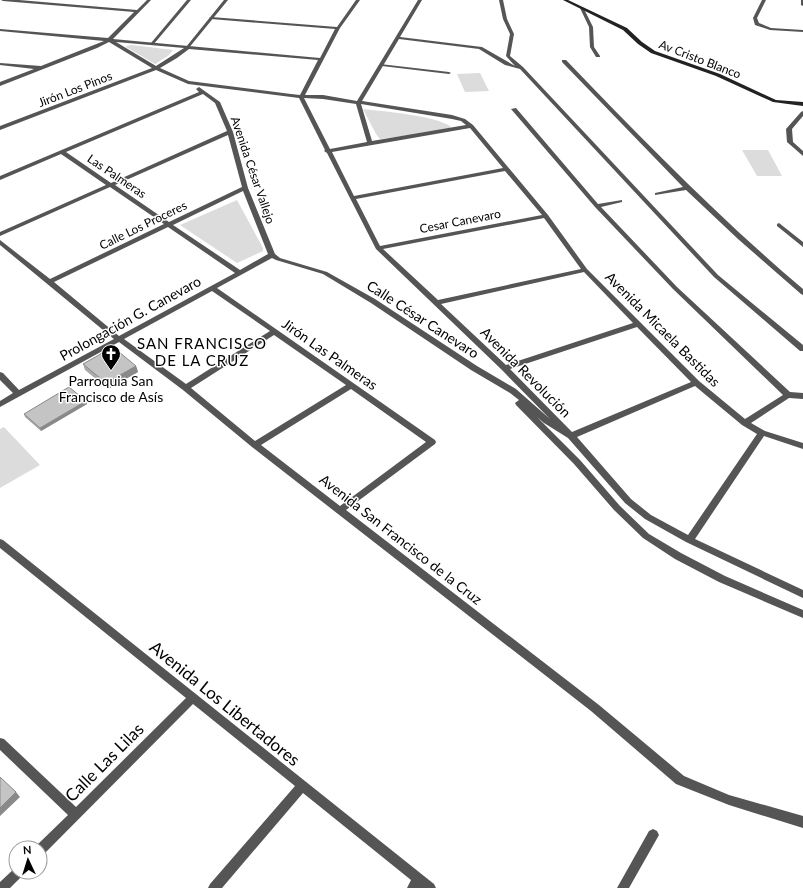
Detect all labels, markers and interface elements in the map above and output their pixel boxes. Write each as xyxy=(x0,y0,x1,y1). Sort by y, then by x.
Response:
street label: Av Cristo Blanco xyxy=(657,36,743,82)
street label: Jirón Los Pinos xyxy=(36,68,114,110)
street label: Avenida César Vallejo xyxy=(228,114,278,226)
street label: Las Palmeras xyxy=(85,151,149,201)
street label: Calle Los Proceres xyxy=(97,197,189,253)
street label: Cesar Canevaro xyxy=(418,206,502,236)
street label: Avenida Micaela Bastidas xyxy=(602,268,724,390)
street label: Prolongación G. Canevaro xyxy=(56,272,204,364)
street label: Calle César Canevaro xyxy=(364,276,482,362)
street label: Jirón Las Palmeras xyxy=(279,315,381,393)
street label: Avenida Revolución xyxy=(477,323,575,421)
district label: SAN FRANCISCO DE LA CRUZ xyxy=(137,334,267,369)
church icon: Parroquia San Francisco de Asís xyxy=(100,343,122,371)
place label: Parroquia San Francisco de Asís xyxy=(59,372,163,405)
street label: Avenida San Francisco de la Cruz xyxy=(316,470,486,608)
street label: Avenida Los Libertadores xyxy=(146,636,304,770)
street label: Calle Las Lilas xyxy=(60,718,148,806)
north arrow xyxy=(8,840,48,880)
text: N xyxy=(23,843,32,856)

